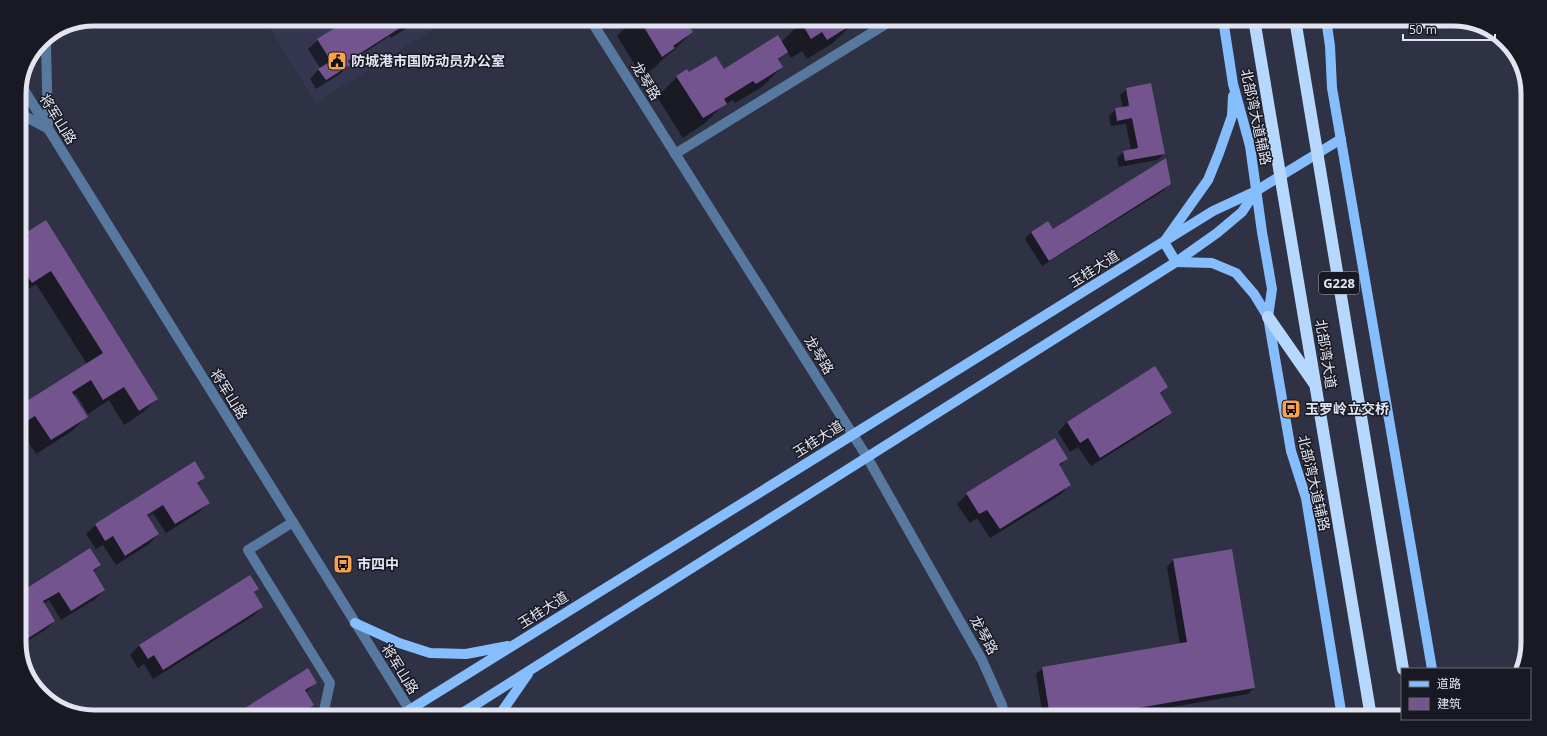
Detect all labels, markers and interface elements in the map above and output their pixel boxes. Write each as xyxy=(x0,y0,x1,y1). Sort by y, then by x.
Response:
scale bar xyxy=(1403,16,1495,42)
text: 50 m xyxy=(1409,21,1437,38)
public building icon: 防城港市国防动员办公室 xyxy=(326,50,348,72)
place label: 防城港市国防动员办公室 xyxy=(351,51,505,70)
street label: 龙琴路 xyxy=(627,58,666,104)
street label: 北部湾大道辅路 xyxy=(1237,67,1276,167)
street label: 将军山路 xyxy=(36,90,81,148)
street label: 玉桂大道 xyxy=(1065,246,1123,291)
road number: G228 xyxy=(1319,272,1359,294)
street label: 北部湾大道 xyxy=(1312,318,1341,390)
street label: 龙琴路 xyxy=(800,332,839,378)
street label: 将军山路 xyxy=(207,365,252,423)
bus stop icon: 玉罗岭立交桥 xyxy=(1280,398,1302,420)
place label: 玉罗岭立交桥 xyxy=(1305,399,1389,418)
street label: 玉桂大道 xyxy=(789,416,847,461)
street label: 北部湾大道辅路 xyxy=(1294,433,1335,533)
bus stop icon: 市四中 xyxy=(332,553,354,575)
place label: 市四中 xyxy=(357,554,399,573)
street label: 玉桂大道 xyxy=(514,587,572,632)
street label: 龙琴路 xyxy=(966,612,1003,658)
street label: 将军山路 xyxy=(378,640,423,698)
legend xyxy=(1401,668,1531,720)
text: 道路 xyxy=(1437,675,1461,692)
text: 建筑 xyxy=(1437,695,1461,712)

